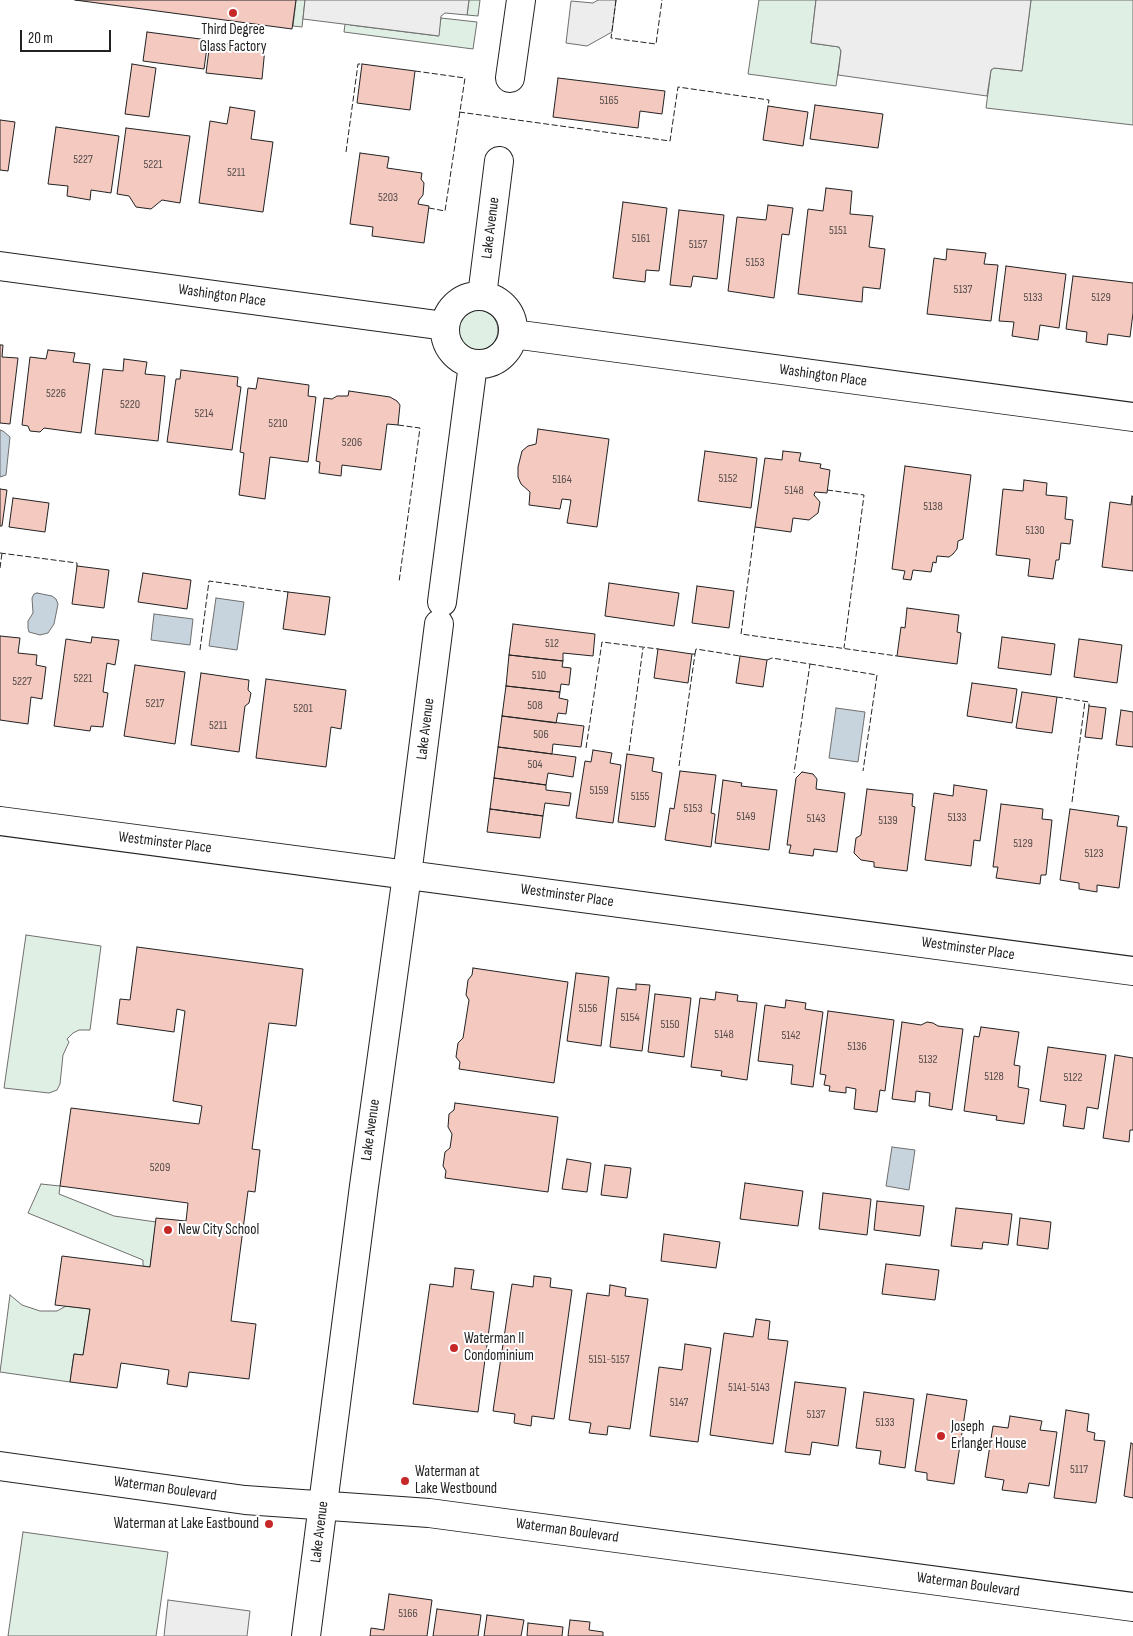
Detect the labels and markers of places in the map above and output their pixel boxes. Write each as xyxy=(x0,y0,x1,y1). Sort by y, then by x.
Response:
marker: Third Degree Glass Factory xyxy=(227,7,239,19)
place label: Third Degree Glass Factory xyxy=(199,21,267,56)
place label: New City School xyxy=(178,1221,259,1239)
marker: New City School xyxy=(162,1224,174,1236)
place label: Waterman II Condominium xyxy=(464,1330,534,1365)
marker: Waterman II Condominium xyxy=(448,1342,460,1354)
place label: Joseph Erlanger House xyxy=(951,1418,1027,1453)
marker: Joseph Erlanger House xyxy=(935,1430,947,1442)
place label: Waterman at Lake Westbound xyxy=(415,1463,497,1498)
marker: Waterman at Lake Westbound xyxy=(399,1475,411,1487)
place label: Waterman at Lake Eastbound xyxy=(114,1515,259,1533)
marker: Waterman at Lake Eastbound xyxy=(263,1518,275,1530)

